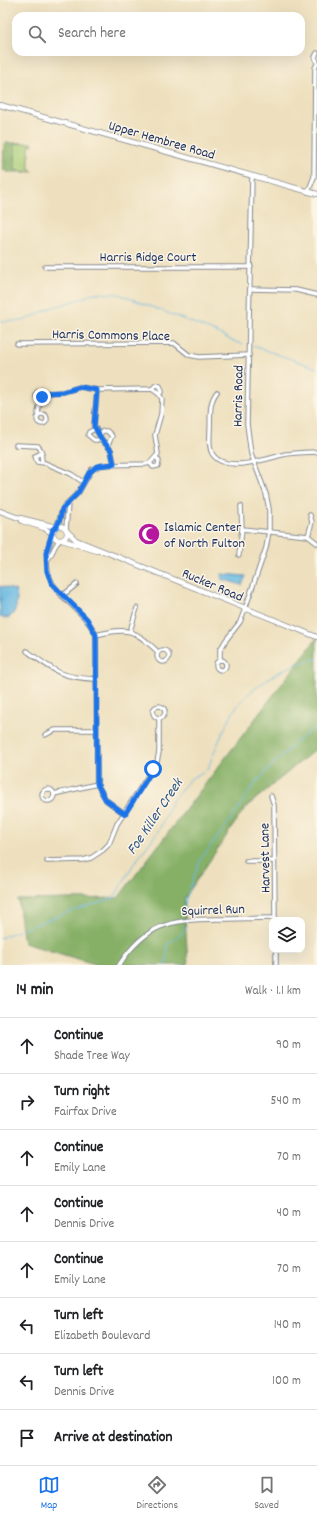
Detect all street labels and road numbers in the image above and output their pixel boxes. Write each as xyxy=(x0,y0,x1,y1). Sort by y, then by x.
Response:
street label: Upper Hembree Road xyxy=(106,116,217,166)
street label: Harris Ridge Court xyxy=(100,248,196,268)
street label: Harris Commons Place xyxy=(52,325,170,347)
street label: Harris Road xyxy=(228,365,250,427)
street label: Rucker Road xyxy=(178,564,246,608)
street label: Harvest Lane xyxy=(255,823,277,893)
street label: Squirrel Run xyxy=(181,900,245,922)

